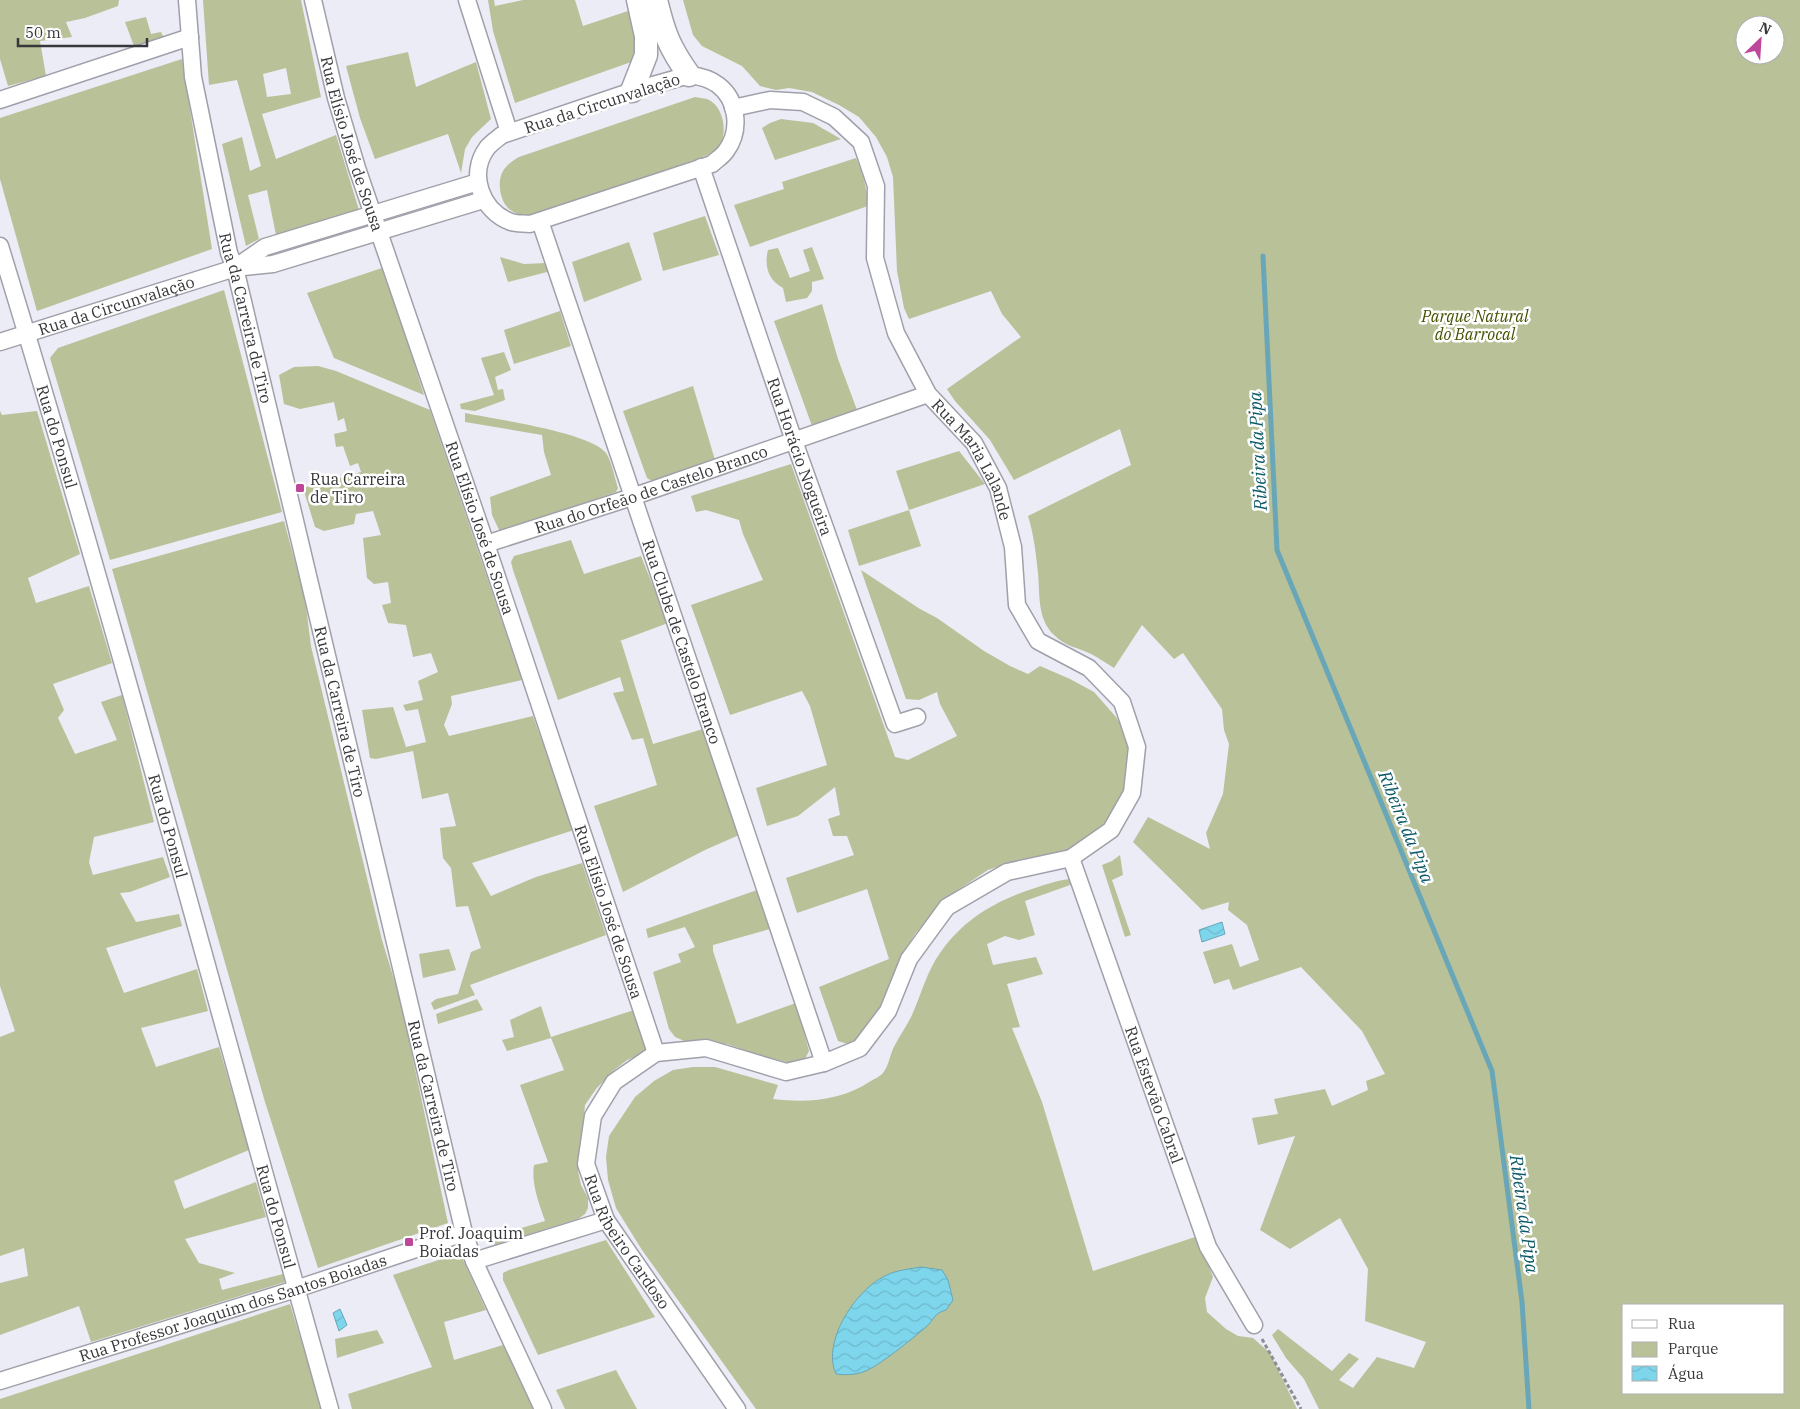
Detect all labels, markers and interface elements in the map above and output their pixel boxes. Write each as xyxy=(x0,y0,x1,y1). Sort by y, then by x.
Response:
scale bar xyxy=(18,15,146,47)
north arrow xyxy=(1735,15,1785,65)
text: N xyxy=(1757,18,1774,39)
text: 50 m xyxy=(25,23,61,42)
street label: Rua Elísio José de Sousa xyxy=(317,54,388,234)
street label: Rua da Circunvalação xyxy=(522,68,682,138)
street label: Rua da Carreira de Tiro xyxy=(215,231,277,405)
street label: Rua da Circunvalação xyxy=(36,271,197,339)
park label: Parque Natural do Barrocal xyxy=(1421,306,1529,344)
street label: Rua Horácio Nogueira xyxy=(763,375,837,538)
street label: Rua do Ponsul xyxy=(32,382,82,491)
water label: Ribeira da Pipa xyxy=(1243,391,1272,512)
street label: Rua Maria Lalande xyxy=(928,395,1016,522)
street label: Rua Elísio José de Sousa xyxy=(441,438,519,617)
street label: Rua do Orfeão de Castelo Branco xyxy=(532,441,770,538)
place label: Rua Carreira de Tiro xyxy=(310,469,406,507)
marker: Rua Carreira de Tiro xyxy=(294,482,306,494)
street label: Rua Clube de Castelo Branco xyxy=(638,537,726,747)
street label: Rua da Carreira de Tiro xyxy=(310,624,370,799)
water label: Ribeira da Pipa xyxy=(1373,766,1440,887)
street label: Rua do Ponsul xyxy=(144,772,192,880)
street label: Rua Elísio José de Sousa xyxy=(571,822,647,1002)
street label: Rua da Carreira de Tiro xyxy=(404,1018,464,1193)
street label: Rua Estevão Cabral xyxy=(1121,1023,1188,1166)
water label: Ribeira da Pipa xyxy=(1505,1152,1544,1275)
street label: Rua do Ponsul xyxy=(252,1162,300,1271)
street label: Rua Ribeiro Cardoso xyxy=(580,1171,674,1313)
place label: Prof. Joaquim Boiadas xyxy=(419,1223,523,1261)
marker: Prof. Joaquim Boiadas xyxy=(403,1236,415,1248)
street label: Rua Professor Joaquim dos Santos Boiadas xyxy=(76,1250,389,1366)
legend xyxy=(1622,1304,1785,1394)
text: Rua xyxy=(1668,1314,1695,1333)
text: Parque xyxy=(1668,1339,1718,1358)
text: Água xyxy=(1668,1364,1704,1383)

